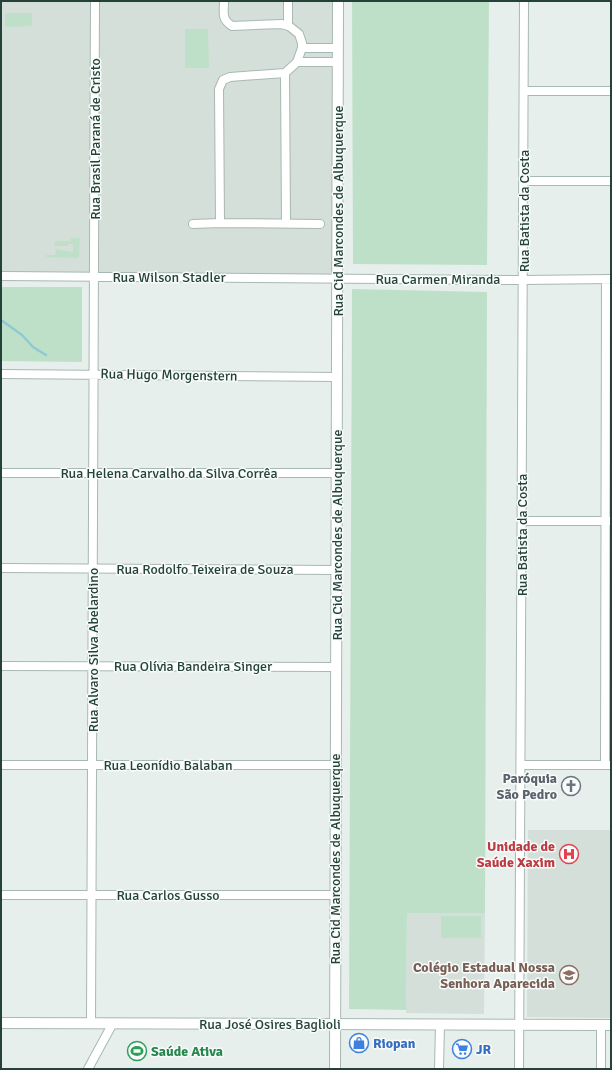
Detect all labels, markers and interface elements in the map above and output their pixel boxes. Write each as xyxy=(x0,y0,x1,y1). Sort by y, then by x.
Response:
street label: Rua Brasil Paraná de Cristo xyxy=(87,58,104,220)
street label: Rua Cid Marcondes de Albuquerque xyxy=(330,105,347,317)
street label: Rua Batista da Costa xyxy=(516,150,533,272)
street label: Rua Wilson Stadler xyxy=(112,269,226,286)
street label: Rua Carmen Miranda xyxy=(376,271,500,288)
street label: Rua Hugo Morgenstern xyxy=(100,365,238,385)
street label: Rua Cid Marcondes de Albuquerque xyxy=(329,429,346,641)
street label: Rua Helena Carvalho da Silva Corrêa xyxy=(60,465,278,482)
street label: Rua Batista da Costa xyxy=(514,474,531,596)
street label: Rua Rodolfo Teixeira de Souza xyxy=(116,561,294,578)
street label: Rua Alvaro Silva Abelardino xyxy=(85,568,102,732)
street label: Rua Olívia Bandeira Singer xyxy=(114,658,273,675)
street label: Rua Cid Marcondes de Albuquerque xyxy=(327,753,344,965)
street label: Rua Leonídio Balaban xyxy=(103,757,233,774)
place label: Paróquia São Pedro xyxy=(497,770,557,803)
church icon: Paróquia São Pedro xyxy=(560,775,582,797)
place label: Unidade de Saúde Xaxim xyxy=(477,838,555,871)
hospital icon: Unidade de Saúde Xaxim xyxy=(558,843,580,865)
street label: Rua Carlos Gusso xyxy=(116,887,220,904)
place label: Colégio Estadual Nossa Senhora Aparecida xyxy=(413,959,555,992)
school or university icon: Colégio Estadual Nossa Senhora Aparecida xyxy=(558,964,580,986)
street label: Rua José Osires Baglioli xyxy=(199,1016,341,1033)
shop icon: Riopan xyxy=(348,1032,370,1054)
place label: Riopan xyxy=(373,1035,416,1052)
supermarket icon: JR xyxy=(451,1038,473,1060)
sports icon: Saúde Ativa xyxy=(126,1040,148,1062)
place label: JR xyxy=(476,1041,492,1058)
place label: Saúde Ativa xyxy=(151,1043,223,1060)

